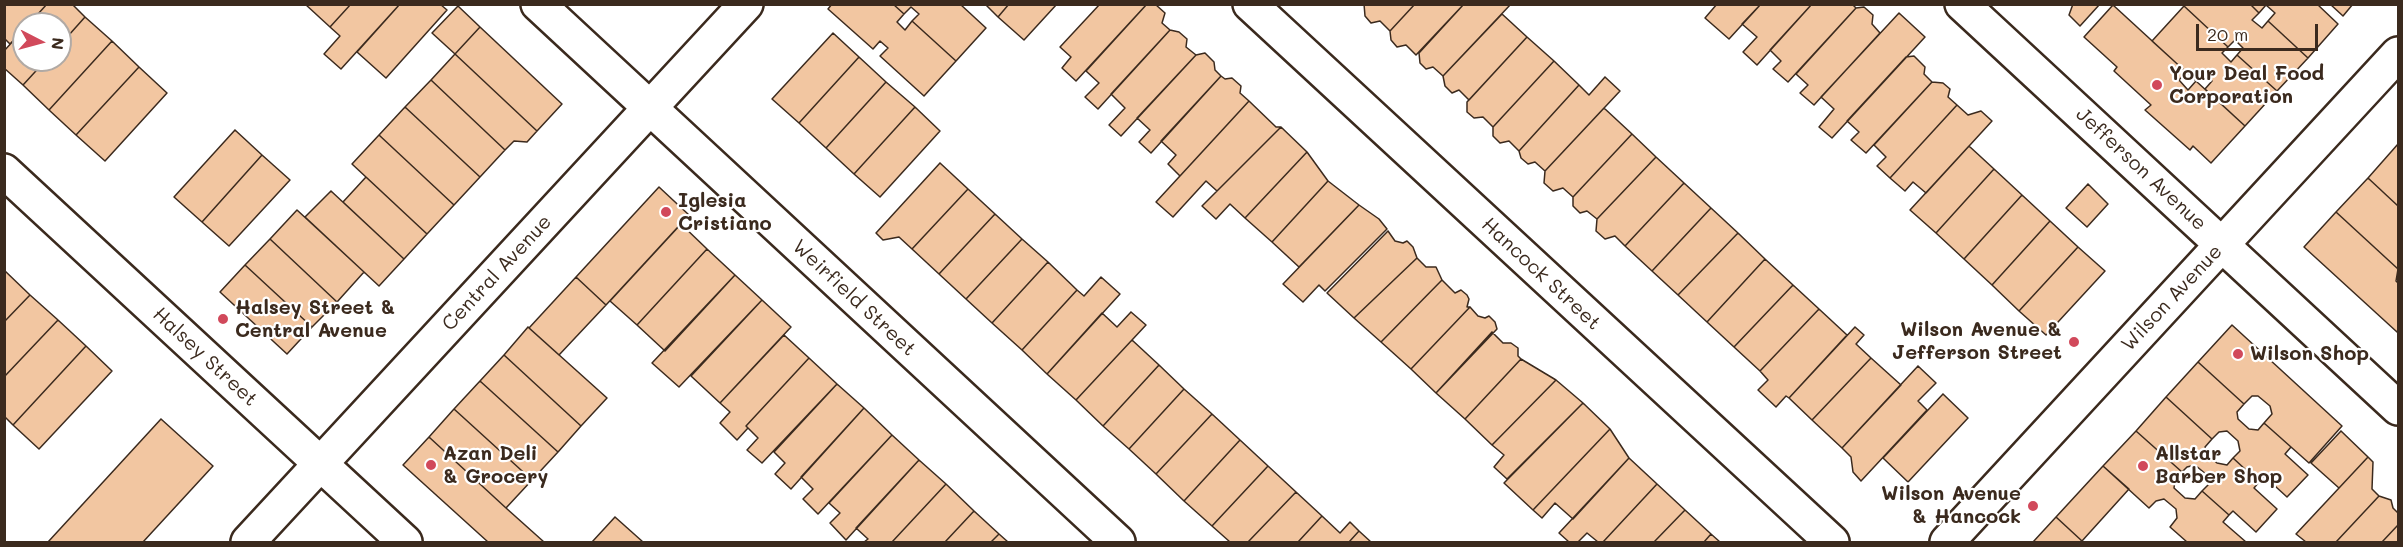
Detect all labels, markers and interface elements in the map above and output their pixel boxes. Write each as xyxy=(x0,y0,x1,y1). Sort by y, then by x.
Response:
north arrow xyxy=(12,12,72,72)
scale bar xyxy=(2199,12,2320,50)
text: 20 m xyxy=(2207,22,2248,46)
text: N xyxy=(47,37,69,51)
place label: Your Deal Food Corporation xyxy=(2169,62,2324,109)
marker: Your Deal Food Corporation xyxy=(2150,78,2164,92)
street label: Jefferson Avenue xyxy=(2071,102,2211,236)
place label: Iglesia Cristiano xyxy=(678,189,772,236)
marker: Iglesia Cristiano xyxy=(659,205,673,219)
street label: Central Avenue xyxy=(437,210,557,336)
street label: Hancock Street xyxy=(1477,213,1605,335)
street label: Weirfield Street xyxy=(787,235,921,361)
street label: Wilson Avenue xyxy=(2117,240,2227,356)
place label: Halsey Street & Central Avenue xyxy=(235,296,396,343)
street label: Halsey Street xyxy=(148,302,262,412)
marker: Halsey Street & Central Avenue xyxy=(216,312,230,326)
place label: Wilson Avenue & Jefferson Street xyxy=(1892,318,2062,365)
marker: Wilson Avenue & Jefferson Street xyxy=(2067,335,2081,349)
place label: Wilson Shop xyxy=(2250,342,2369,366)
marker: Wilson Shop xyxy=(2231,347,2245,361)
place label: Azan Deli & Grocery xyxy=(443,442,548,489)
place label: Allstar Barber Shop xyxy=(2155,442,2282,489)
marker: Azan Deli & Grocery xyxy=(424,458,438,472)
marker: Allstar Barber Shop xyxy=(2136,459,2150,473)
place label: Wilson Avenue & Hancock xyxy=(1881,482,2021,529)
marker: Wilson Avenue & Hancock xyxy=(2026,499,2040,513)

